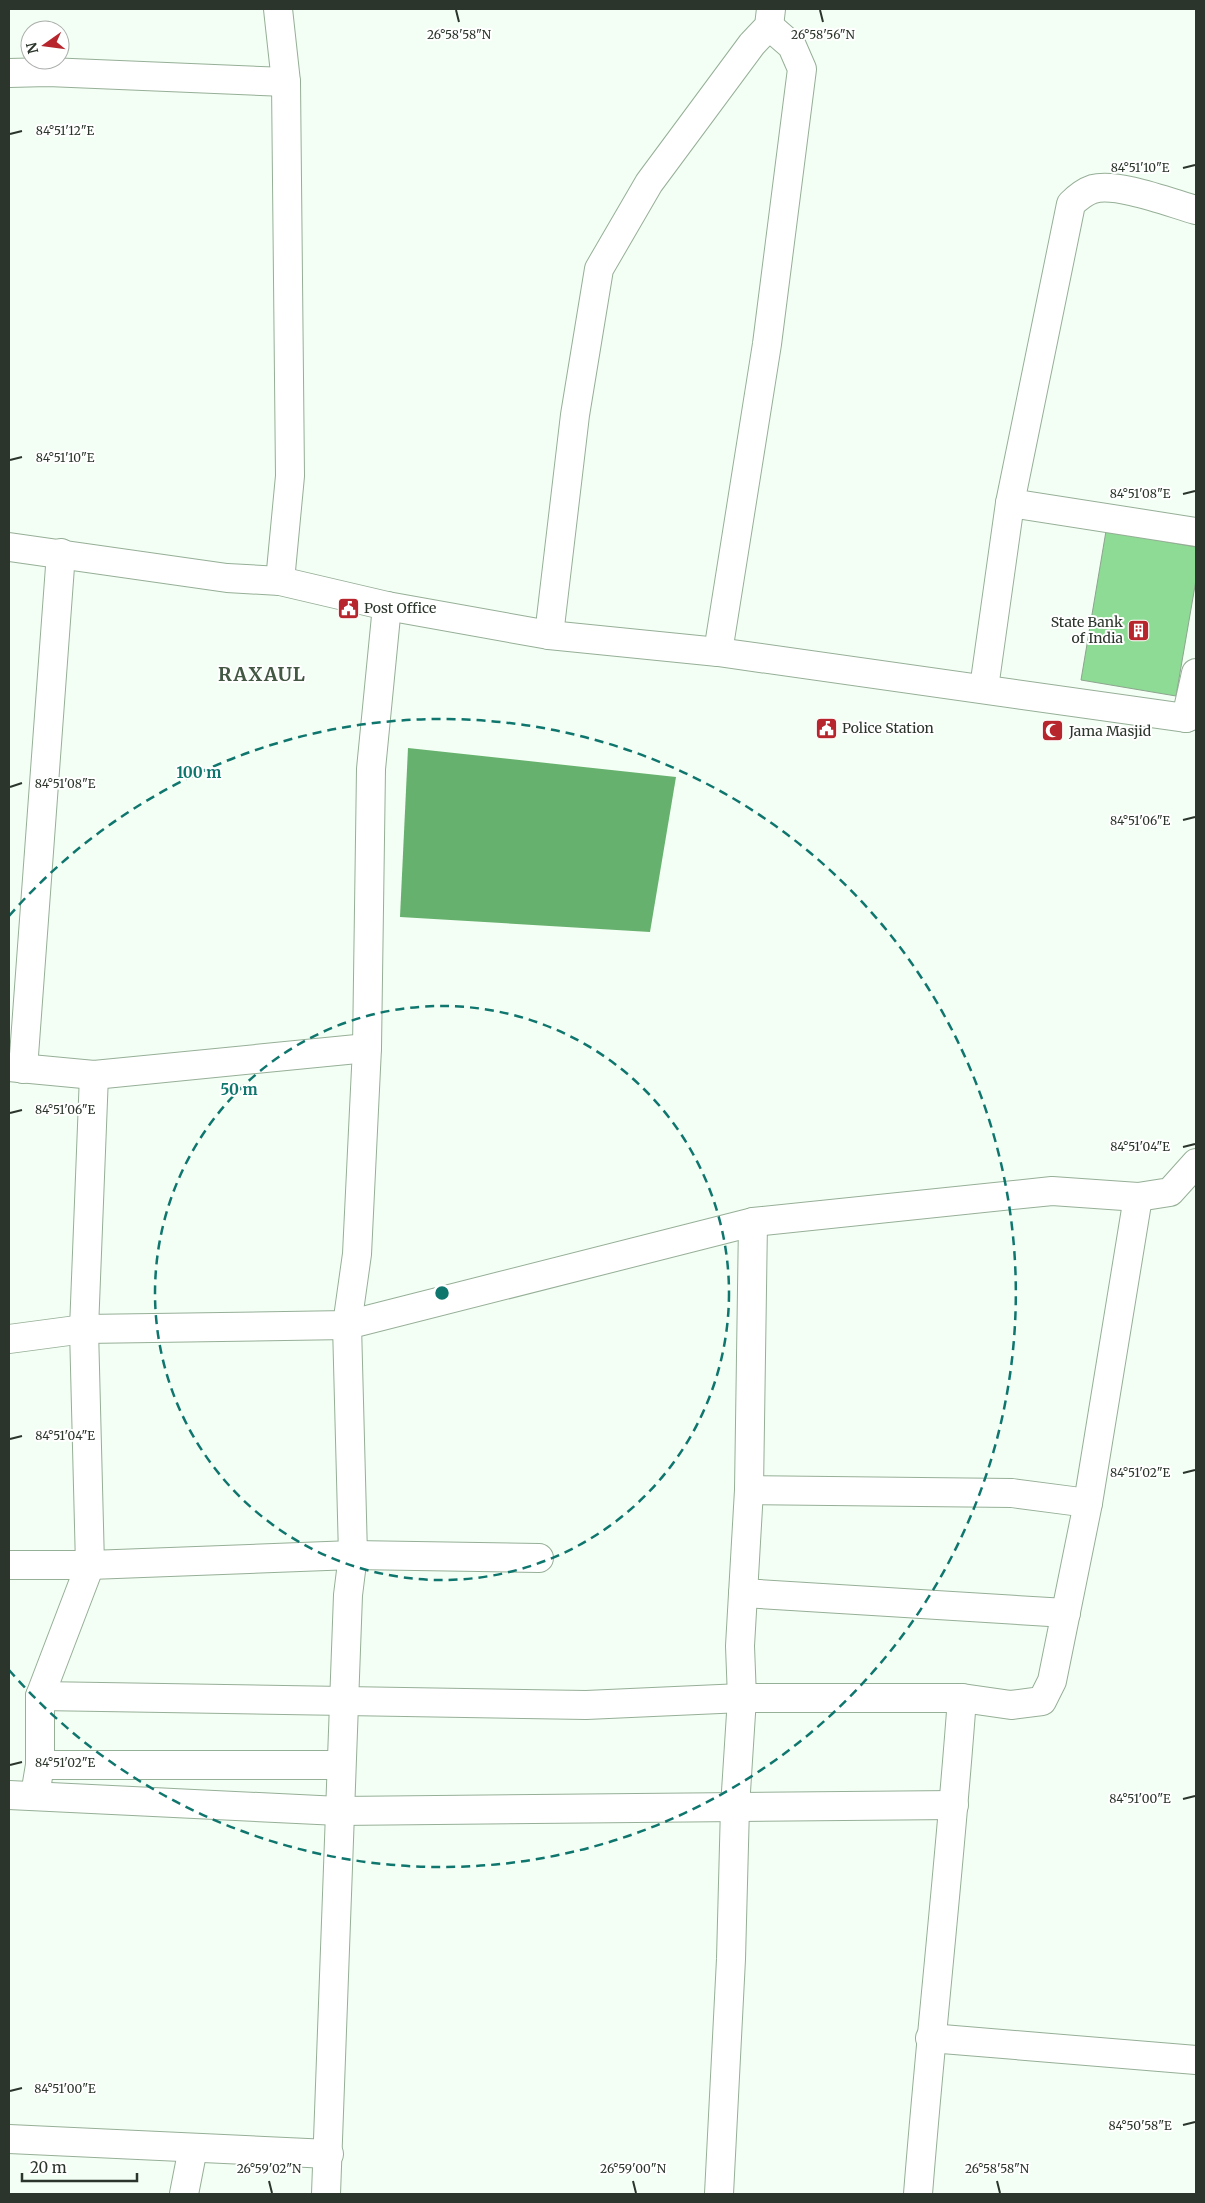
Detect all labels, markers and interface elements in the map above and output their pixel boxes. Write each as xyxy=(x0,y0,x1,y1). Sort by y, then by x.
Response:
north arrow xyxy=(20,20,70,70)
text: 26°58'58"N xyxy=(427,27,492,42)
text: 26°58'56"N xyxy=(791,27,856,42)
text: N xyxy=(22,41,42,56)
text: 84°51'12"E xyxy=(36,123,95,138)
text: 84°51'10"E xyxy=(1111,160,1170,175)
text: 84°51'10"E xyxy=(36,450,95,465)
text: 84°51'08"E xyxy=(1110,486,1171,501)
public building icon: Post Office xyxy=(336,596,360,620)
place label: Post Office xyxy=(364,599,436,617)
place label: State Bank of India xyxy=(1051,613,1123,647)
building icon: State Bank of India xyxy=(1127,618,1151,642)
district label: RAXAUL xyxy=(218,662,306,686)
public building icon: Police Station xyxy=(814,716,838,740)
place label: Police Station xyxy=(842,719,934,737)
mosque icon: Jama Masjid xyxy=(1041,719,1065,743)
place label: Jama Masjid xyxy=(1068,722,1152,740)
text: 100 m xyxy=(177,763,221,782)
text: 84°51'08"E xyxy=(35,776,96,791)
text: 84°51'06"E xyxy=(1110,813,1170,828)
text: 50 m xyxy=(220,1080,258,1099)
text: 84°51'06"E xyxy=(35,1102,95,1117)
text: 84°51'04"E xyxy=(1110,1139,1170,1154)
centre of rings xyxy=(433,1284,451,1302)
text: 84°51'04"E xyxy=(35,1428,95,1443)
text: 84°51'02"E xyxy=(1110,1465,1170,1480)
text: 84°51'02"E xyxy=(35,1755,95,1770)
text: 84°51'00"E xyxy=(1109,1791,1171,1806)
text: 84°51'00"E xyxy=(34,2081,96,2096)
text: 84°50'58"E xyxy=(1108,2118,1172,2133)
scale bar xyxy=(22,2150,138,2182)
text: 20 m xyxy=(30,2158,67,2177)
text: 26°59'02"N xyxy=(237,2161,302,2176)
text: 26°59'00"N xyxy=(600,2161,667,2176)
text: 26°58'58"N xyxy=(965,2161,1030,2176)

